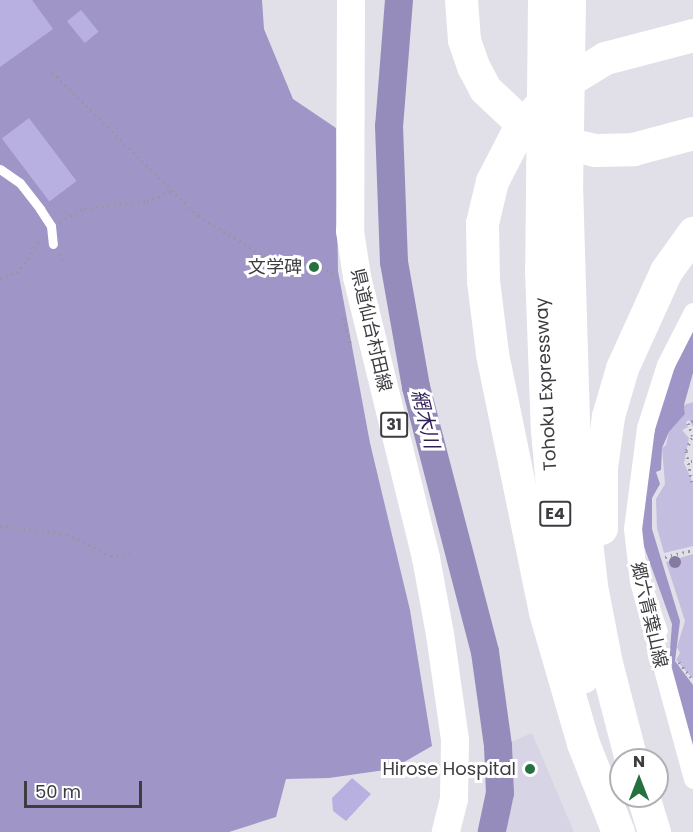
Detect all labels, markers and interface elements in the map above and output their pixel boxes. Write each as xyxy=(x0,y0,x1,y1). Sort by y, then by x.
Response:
place label: 文学碑 xyxy=(248,256,302,278)
marker: 文学碑 xyxy=(307,260,321,274)
street label: 県道仙台村田線 xyxy=(346,266,396,394)
street label: Tohoku Expressway xyxy=(531,297,561,471)
water label: 網木川 xyxy=(406,387,444,451)
road number: 31 xyxy=(379,412,409,438)
road number: E4 xyxy=(538,501,572,527)
street label: 郷六青葉山線 xyxy=(626,560,672,670)
north arrow xyxy=(609,748,669,808)
text: N xyxy=(633,750,645,773)
place label: Hirose Hospital xyxy=(382,758,516,780)
marker: Hirose Hospital xyxy=(521,760,539,778)
scale bar xyxy=(27,769,146,807)
text: 50 m xyxy=(35,779,81,804)

